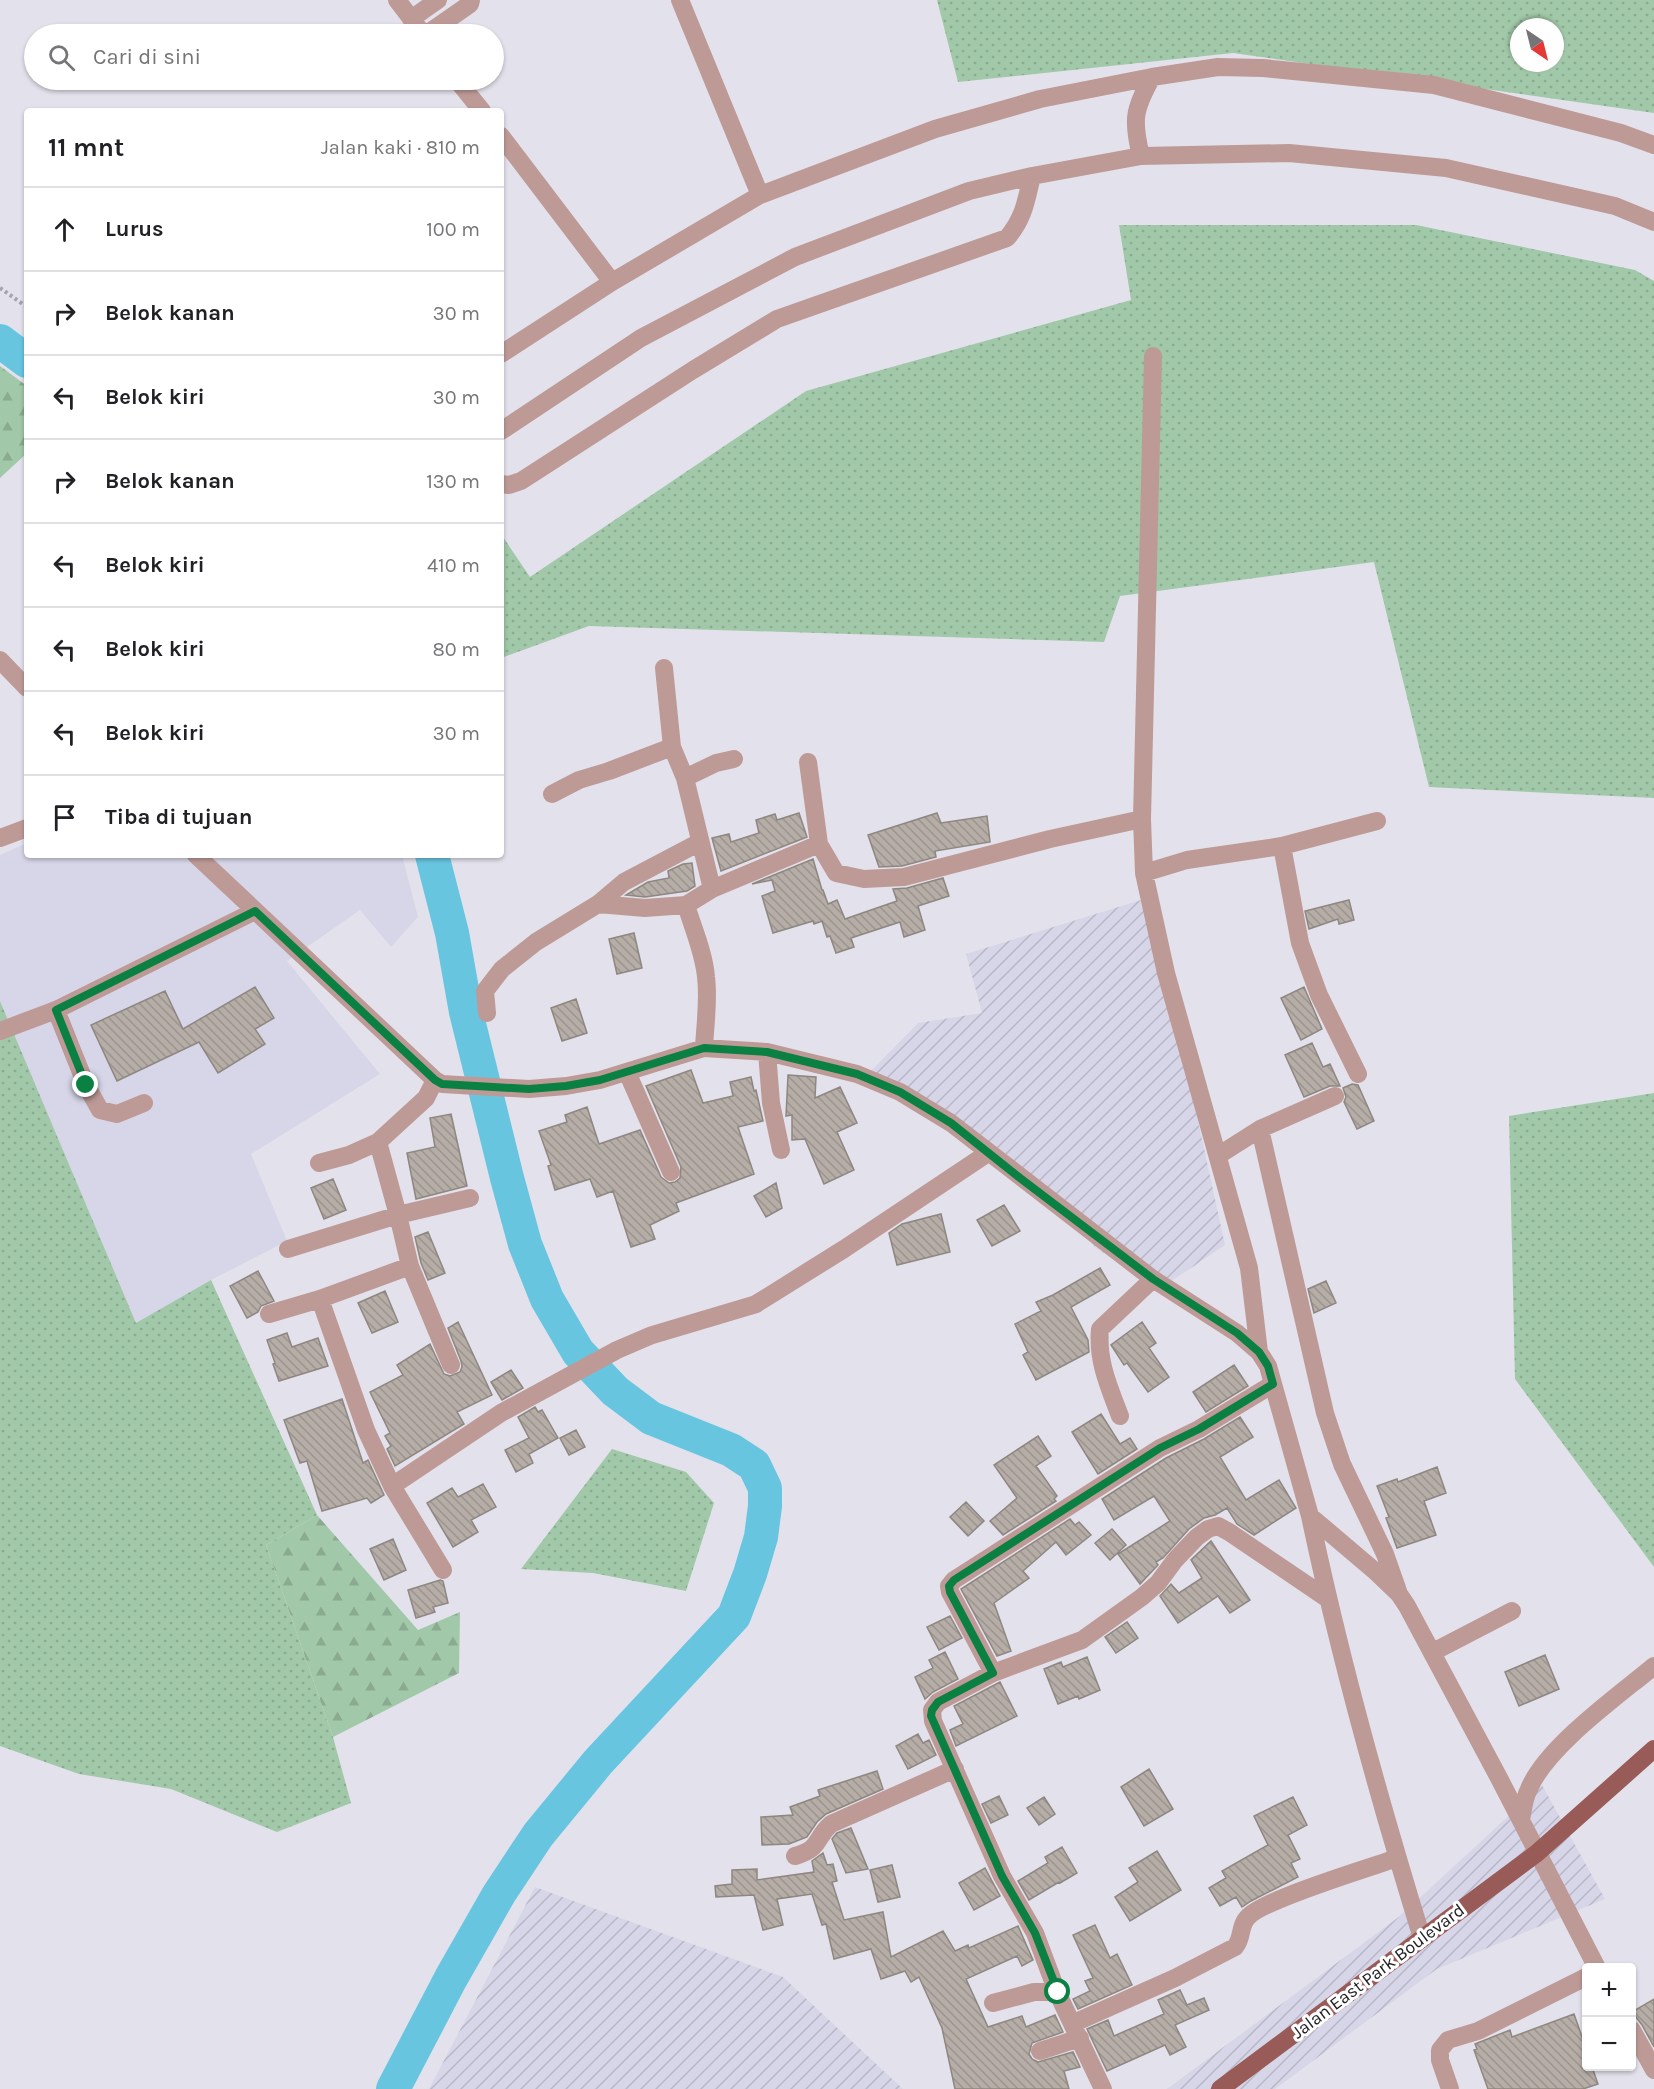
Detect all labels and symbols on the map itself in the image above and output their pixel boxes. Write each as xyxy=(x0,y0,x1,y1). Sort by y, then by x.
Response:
north arrow xyxy=(1510,18,1564,72)
route end xyxy=(72,1071,98,1097)
street label: Jalan East Park Boulevard xyxy=(1287,1899,1469,2043)
route start xyxy=(1044,1978,1070,2004)

